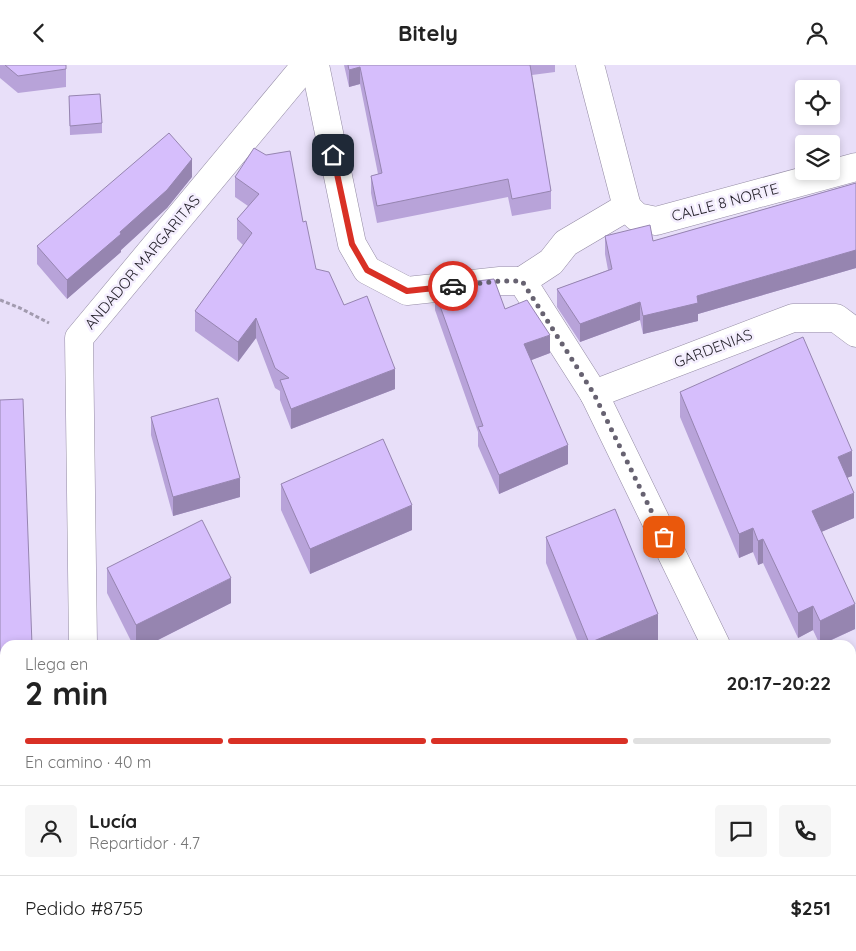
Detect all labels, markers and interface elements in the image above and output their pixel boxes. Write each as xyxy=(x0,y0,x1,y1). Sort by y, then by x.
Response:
icon: back xyxy=(25,19,53,47)
text: Bitely xyxy=(398,19,458,47)
icon: person xyxy=(803,19,831,47)
map controls xyxy=(795,80,840,180)
button: locate xyxy=(795,80,840,125)
pin xyxy=(312,134,354,176)
button: layers xyxy=(795,135,840,180)
icon: home xyxy=(319,141,347,169)
street label: CALLE 8 NORTE xyxy=(669,179,781,225)
street label: ANDADOR MARGARITAS xyxy=(80,191,204,333)
courier xyxy=(428,261,478,311)
icon: car xyxy=(439,272,467,300)
street label: GARDENIAS xyxy=(671,324,755,372)
pin xyxy=(643,516,685,558)
icon: bag xyxy=(650,523,678,551)
text: Llega en xyxy=(25,654,88,674)
text: 20:17–20:22 xyxy=(726,671,831,695)
text: 2 min xyxy=(25,673,108,713)
text: En camino · 40 m xyxy=(25,752,151,772)
button: person xyxy=(25,805,77,857)
button: chat xyxy=(715,805,767,857)
button: phone xyxy=(779,805,831,857)
text: Lucía xyxy=(89,809,137,833)
text: Repartidor · 4.7 xyxy=(89,833,200,853)
text: Pedido #8755 xyxy=(25,896,143,920)
text: $251 xyxy=(791,896,831,920)

